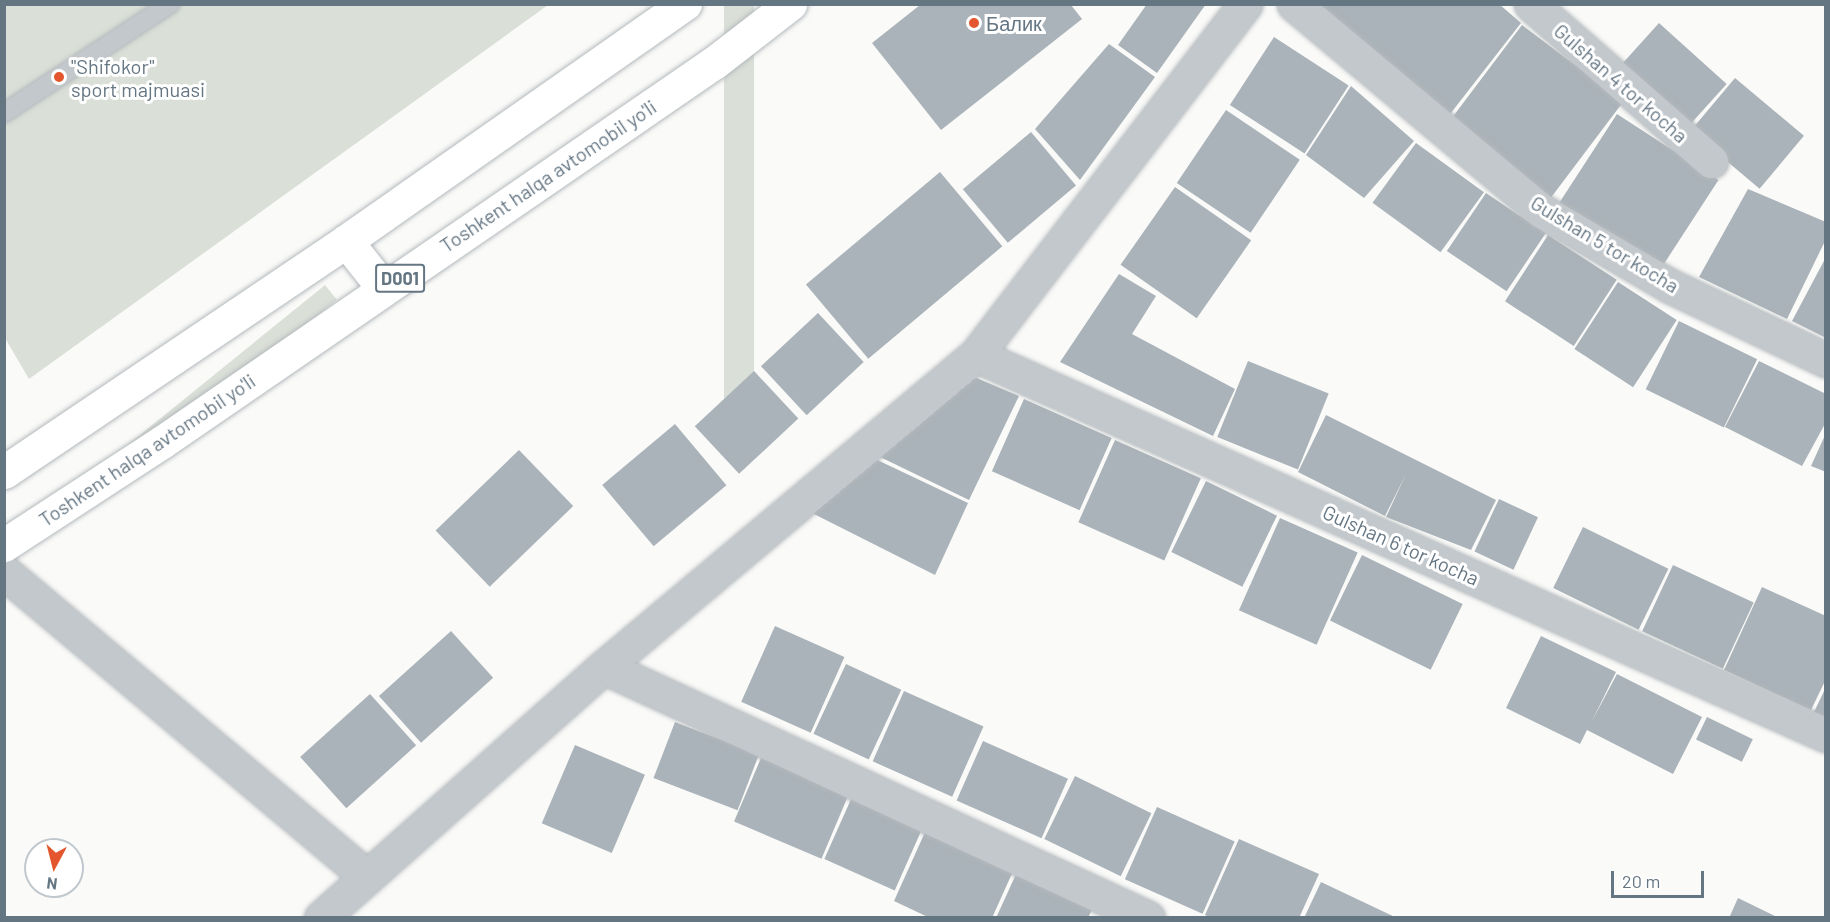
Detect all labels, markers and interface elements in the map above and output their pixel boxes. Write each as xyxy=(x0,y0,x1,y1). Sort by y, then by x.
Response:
place label: Балик xyxy=(986,11,1042,35)
marker: Балик xyxy=(967,16,981,30)
street label: Gulshan 4 tor kocha xyxy=(1549,18,1693,148)
place label: "Shifokor" sport majmuasi xyxy=(71,54,205,101)
marker: "Shifokor" sport majmuasi xyxy=(52,70,66,84)
street label: Toshkent halqa avtomobil yo'li xyxy=(435,95,661,257)
street label: Gulshan 5 tor kocha xyxy=(1527,190,1683,298)
road number: D001 xyxy=(374,263,426,293)
street label: Toshkent halqa avtomobil yo'li xyxy=(34,369,260,531)
street label: Gulshan 6 tor kocha xyxy=(1319,500,1483,590)
north arrow xyxy=(24,838,84,898)
scale bar xyxy=(1614,859,1707,897)
text: 20 m xyxy=(1622,870,1660,892)
text: N xyxy=(46,874,58,894)

